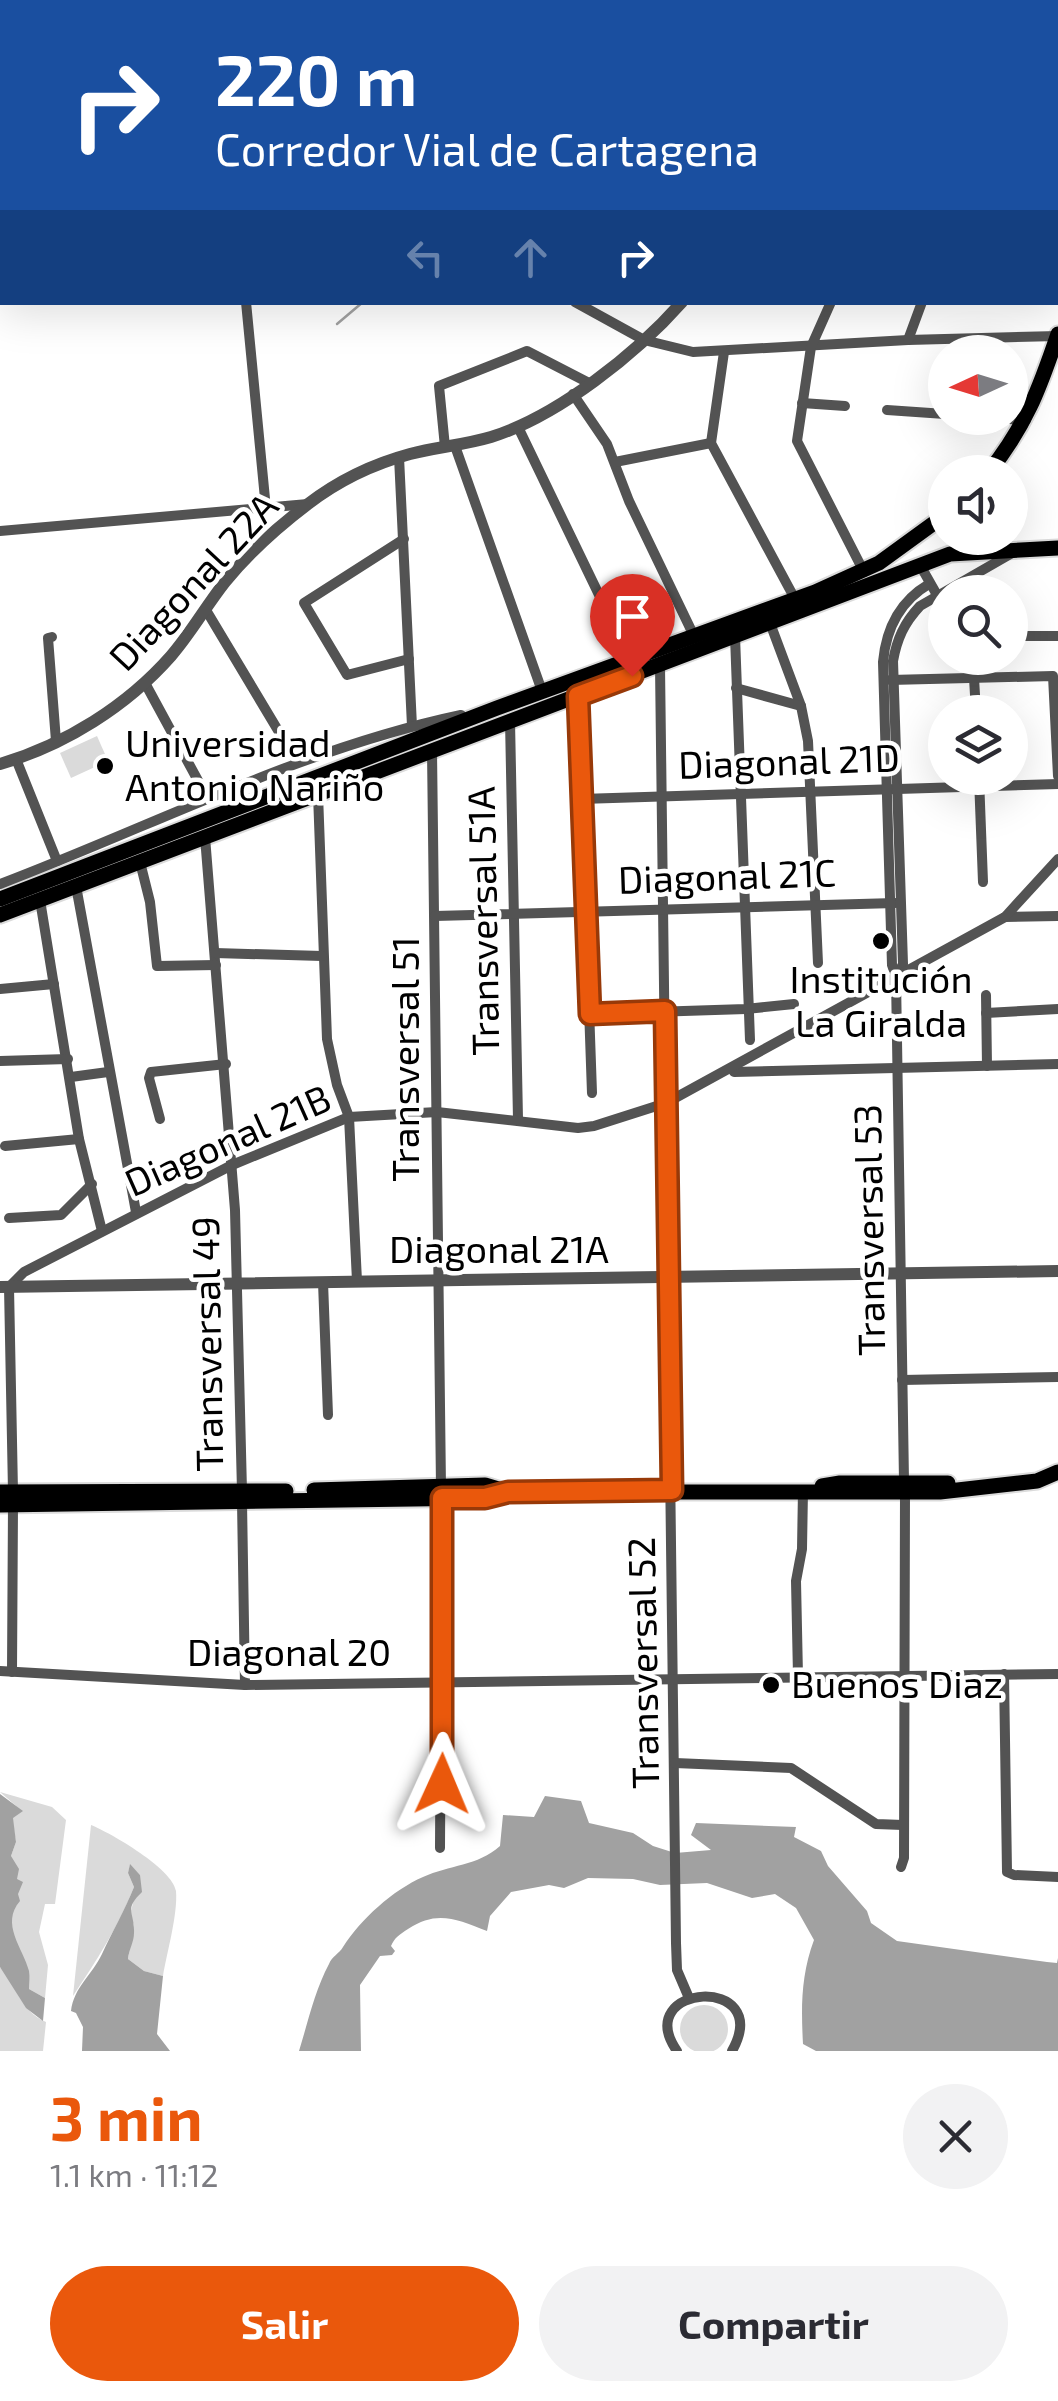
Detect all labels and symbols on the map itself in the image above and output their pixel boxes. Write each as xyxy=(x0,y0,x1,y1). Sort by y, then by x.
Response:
north arrow xyxy=(928,335,1028,435)
street label: Diagonal 22A xyxy=(99,482,287,679)
pin xyxy=(590,574,675,677)
place label: Universidad Antonio Nariño xyxy=(125,719,384,809)
street label: Diagonal 21D xyxy=(677,733,900,787)
marker: Universidad Antonio Nariño xyxy=(94,755,116,777)
street label: Transversal 51A xyxy=(457,786,507,1056)
street label: Diagonal 21C xyxy=(617,848,837,902)
marker: Institución La Giralda xyxy=(870,930,892,952)
street label: Transversal 51 xyxy=(381,936,427,1182)
place label: Institución La Giralda xyxy=(789,955,973,1045)
street label: Diagonal 21B xyxy=(117,1073,337,1205)
street label: Transversal 53 xyxy=(843,1104,893,1356)
street label: Transversal 49 xyxy=(181,1216,231,1472)
street label: Diagonal 21A xyxy=(389,1225,609,1271)
street label: Transversal 52 xyxy=(617,1537,667,1790)
street label: Diagonal 20 xyxy=(187,1628,391,1674)
place label: Buenos Diaz xyxy=(791,1660,1003,1706)
marker: Buenos Diaz xyxy=(760,1674,782,1696)
position arrow xyxy=(390,1732,494,1836)

